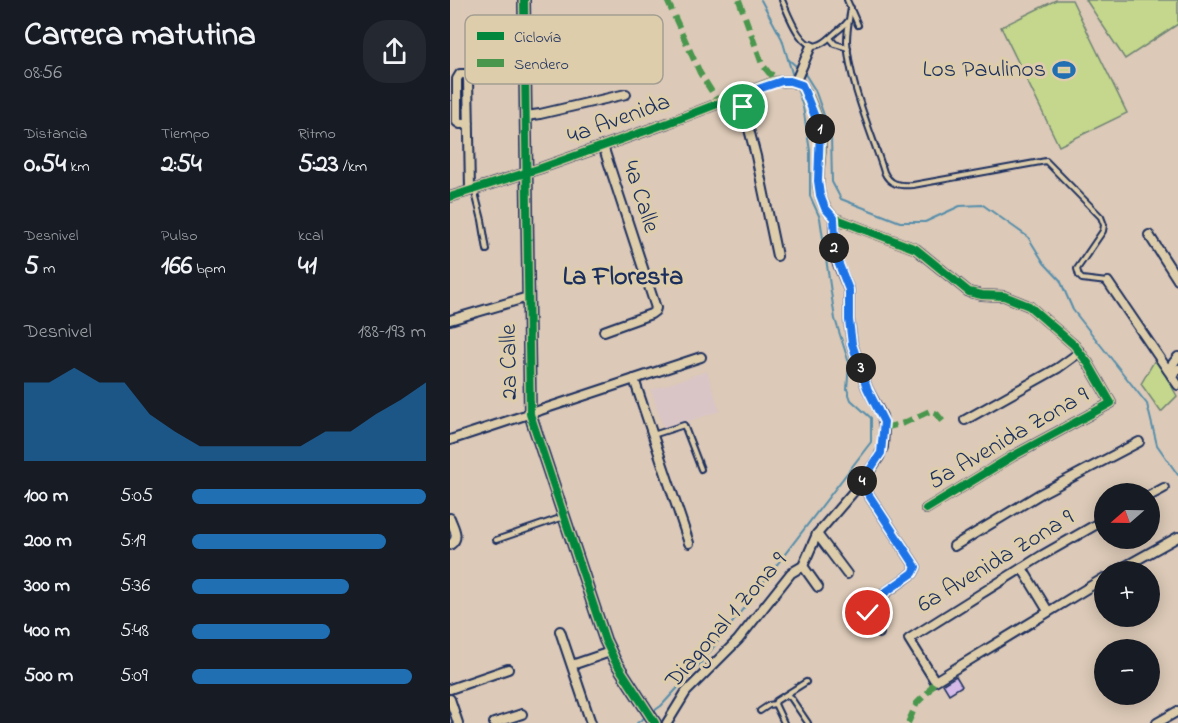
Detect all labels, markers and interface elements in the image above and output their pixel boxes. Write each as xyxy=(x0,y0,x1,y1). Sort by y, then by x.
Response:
text: Carrera matutina xyxy=(24,12,256,60)
legend xyxy=(465,15,663,84)
button: share xyxy=(363,20,426,83)
text: Ciclovía xyxy=(514,26,561,50)
text: Sendero xyxy=(514,53,569,77)
place label: Los Paulinos xyxy=(922,53,1046,88)
sports icon: Los Paulinos xyxy=(1051,57,1077,83)
text: 08:56 xyxy=(24,59,62,88)
pin xyxy=(717,81,768,132)
street label: 4a Avenida xyxy=(563,85,675,155)
icon: arrive xyxy=(726,90,759,123)
pin: 1 xyxy=(805,114,835,144)
text: 1 xyxy=(817,117,823,141)
text: Distancia xyxy=(24,122,87,146)
text: Tiempo xyxy=(161,122,210,146)
text: Ritmo xyxy=(298,122,336,146)
text: 0.54 xyxy=(24,146,66,184)
text: 2:54 xyxy=(161,146,202,184)
text: 5:23 xyxy=(298,146,339,184)
text: km xyxy=(66,155,90,179)
text: /km xyxy=(339,155,367,179)
street label: 4a Calle xyxy=(612,156,668,238)
text: Desnivel xyxy=(24,224,78,248)
text: Pulso xyxy=(161,224,198,248)
text: kcal xyxy=(298,224,323,248)
pin: 2 xyxy=(819,233,849,263)
text: 2 xyxy=(830,236,838,260)
text: 5 xyxy=(24,248,39,286)
text: 166 xyxy=(161,248,192,286)
text: 41 xyxy=(298,248,317,286)
text: m xyxy=(39,257,55,281)
text: bpm xyxy=(192,257,226,281)
district label: La Floresta xyxy=(563,259,683,297)
text: Desnivel xyxy=(24,318,92,347)
text: 188–193 m xyxy=(358,318,426,347)
street label: 2a Calle xyxy=(492,324,528,400)
pin: 3 xyxy=(846,353,876,383)
text: 3 xyxy=(858,356,864,380)
street label: 5a Avenida Zona 9 xyxy=(922,378,1097,499)
pin: 4 xyxy=(847,466,877,496)
text: 4 xyxy=(859,469,865,493)
text: 100 m xyxy=(24,482,68,511)
text: 5:05 xyxy=(120,482,153,511)
north arrow xyxy=(1094,483,1160,549)
map controls xyxy=(1094,483,1160,705)
street label: 6a Avenida Zona 9 xyxy=(911,501,1082,623)
text: 200 m xyxy=(24,527,72,556)
text: 5:19 xyxy=(120,527,146,556)
street label: Diagonal 1 Zona 9 xyxy=(657,544,797,698)
button: + xyxy=(1094,561,1160,627)
text: 300 m xyxy=(24,572,70,601)
text: 5:36 xyxy=(120,572,150,601)
pin xyxy=(842,587,893,638)
icon: check xyxy=(851,596,884,629)
text: 400 m xyxy=(24,617,70,646)
text: 5:48 xyxy=(120,617,149,646)
button: − xyxy=(1094,639,1160,705)
text: 500 m xyxy=(24,662,73,691)
text: 5:09 xyxy=(120,662,148,691)

